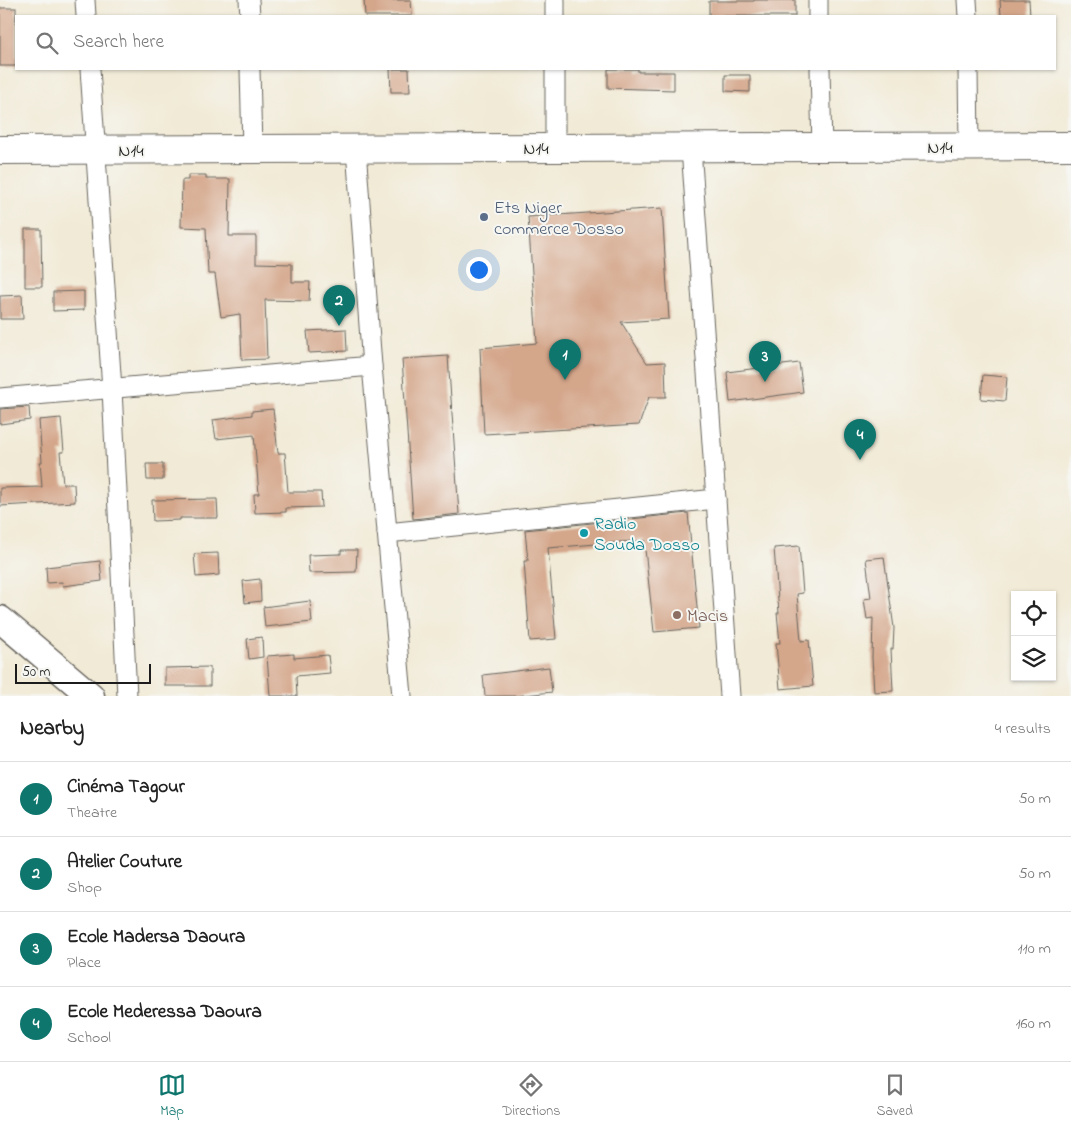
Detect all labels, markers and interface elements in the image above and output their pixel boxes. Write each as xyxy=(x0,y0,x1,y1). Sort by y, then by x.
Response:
search box xyxy=(15,15,1056,70)
icon: search xyxy=(33,29,61,57)
text: Search here xyxy=(73,29,164,56)
street label: N14 xyxy=(927,136,953,162)
street label: N14 xyxy=(523,137,549,163)
street label: N14 xyxy=(118,139,144,165)
place label: Ets Niger commerce Dosso xyxy=(494,196,624,243)
marker: Ets Niger commerce Dosso xyxy=(478,211,490,223)
your location xyxy=(466,257,492,283)
pin: 2 xyxy=(323,285,355,326)
pin: 1 xyxy=(549,339,581,380)
pin: 3 xyxy=(749,341,781,382)
pin: 4 xyxy=(844,419,876,460)
place label: Radio Souda Dosso xyxy=(594,512,700,559)
marker: Radio Souda Dosso xyxy=(578,527,590,539)
map controls xyxy=(1011,591,1056,681)
button: locate xyxy=(1011,591,1056,636)
place label: Macis xyxy=(687,604,728,630)
marker: Macis xyxy=(671,609,683,621)
button: layers xyxy=(1011,636,1056,681)
scale bar xyxy=(15,661,151,684)
text: 50 m xyxy=(22,662,50,683)
text: Nearby xyxy=(20,714,84,744)
text: 4 results xyxy=(995,717,1051,741)
text: Cinéma Tagour xyxy=(67,774,185,801)
text: 1 xyxy=(33,787,39,811)
text: 50 m xyxy=(1019,787,1051,811)
text: Theatre xyxy=(67,801,117,825)
text: Atelier Couture xyxy=(67,849,182,876)
text: 2 xyxy=(32,862,40,886)
text: 50 m xyxy=(1019,862,1051,886)
text: Shop xyxy=(67,876,102,900)
text: Ecole Madersa Daoura xyxy=(67,924,245,951)
text: 3 xyxy=(33,937,39,961)
text: 110 m xyxy=(1017,937,1051,961)
text: Place xyxy=(67,951,101,975)
text: Ecole Mederessa Daoura xyxy=(67,999,262,1026)
text: 4 xyxy=(33,1012,39,1036)
text: 160 m xyxy=(1016,1012,1051,1036)
text: School xyxy=(67,1026,111,1050)
tab: Map xyxy=(158,1071,186,1122)
tab: Directions xyxy=(502,1071,560,1122)
tab: Saved xyxy=(876,1071,913,1122)

